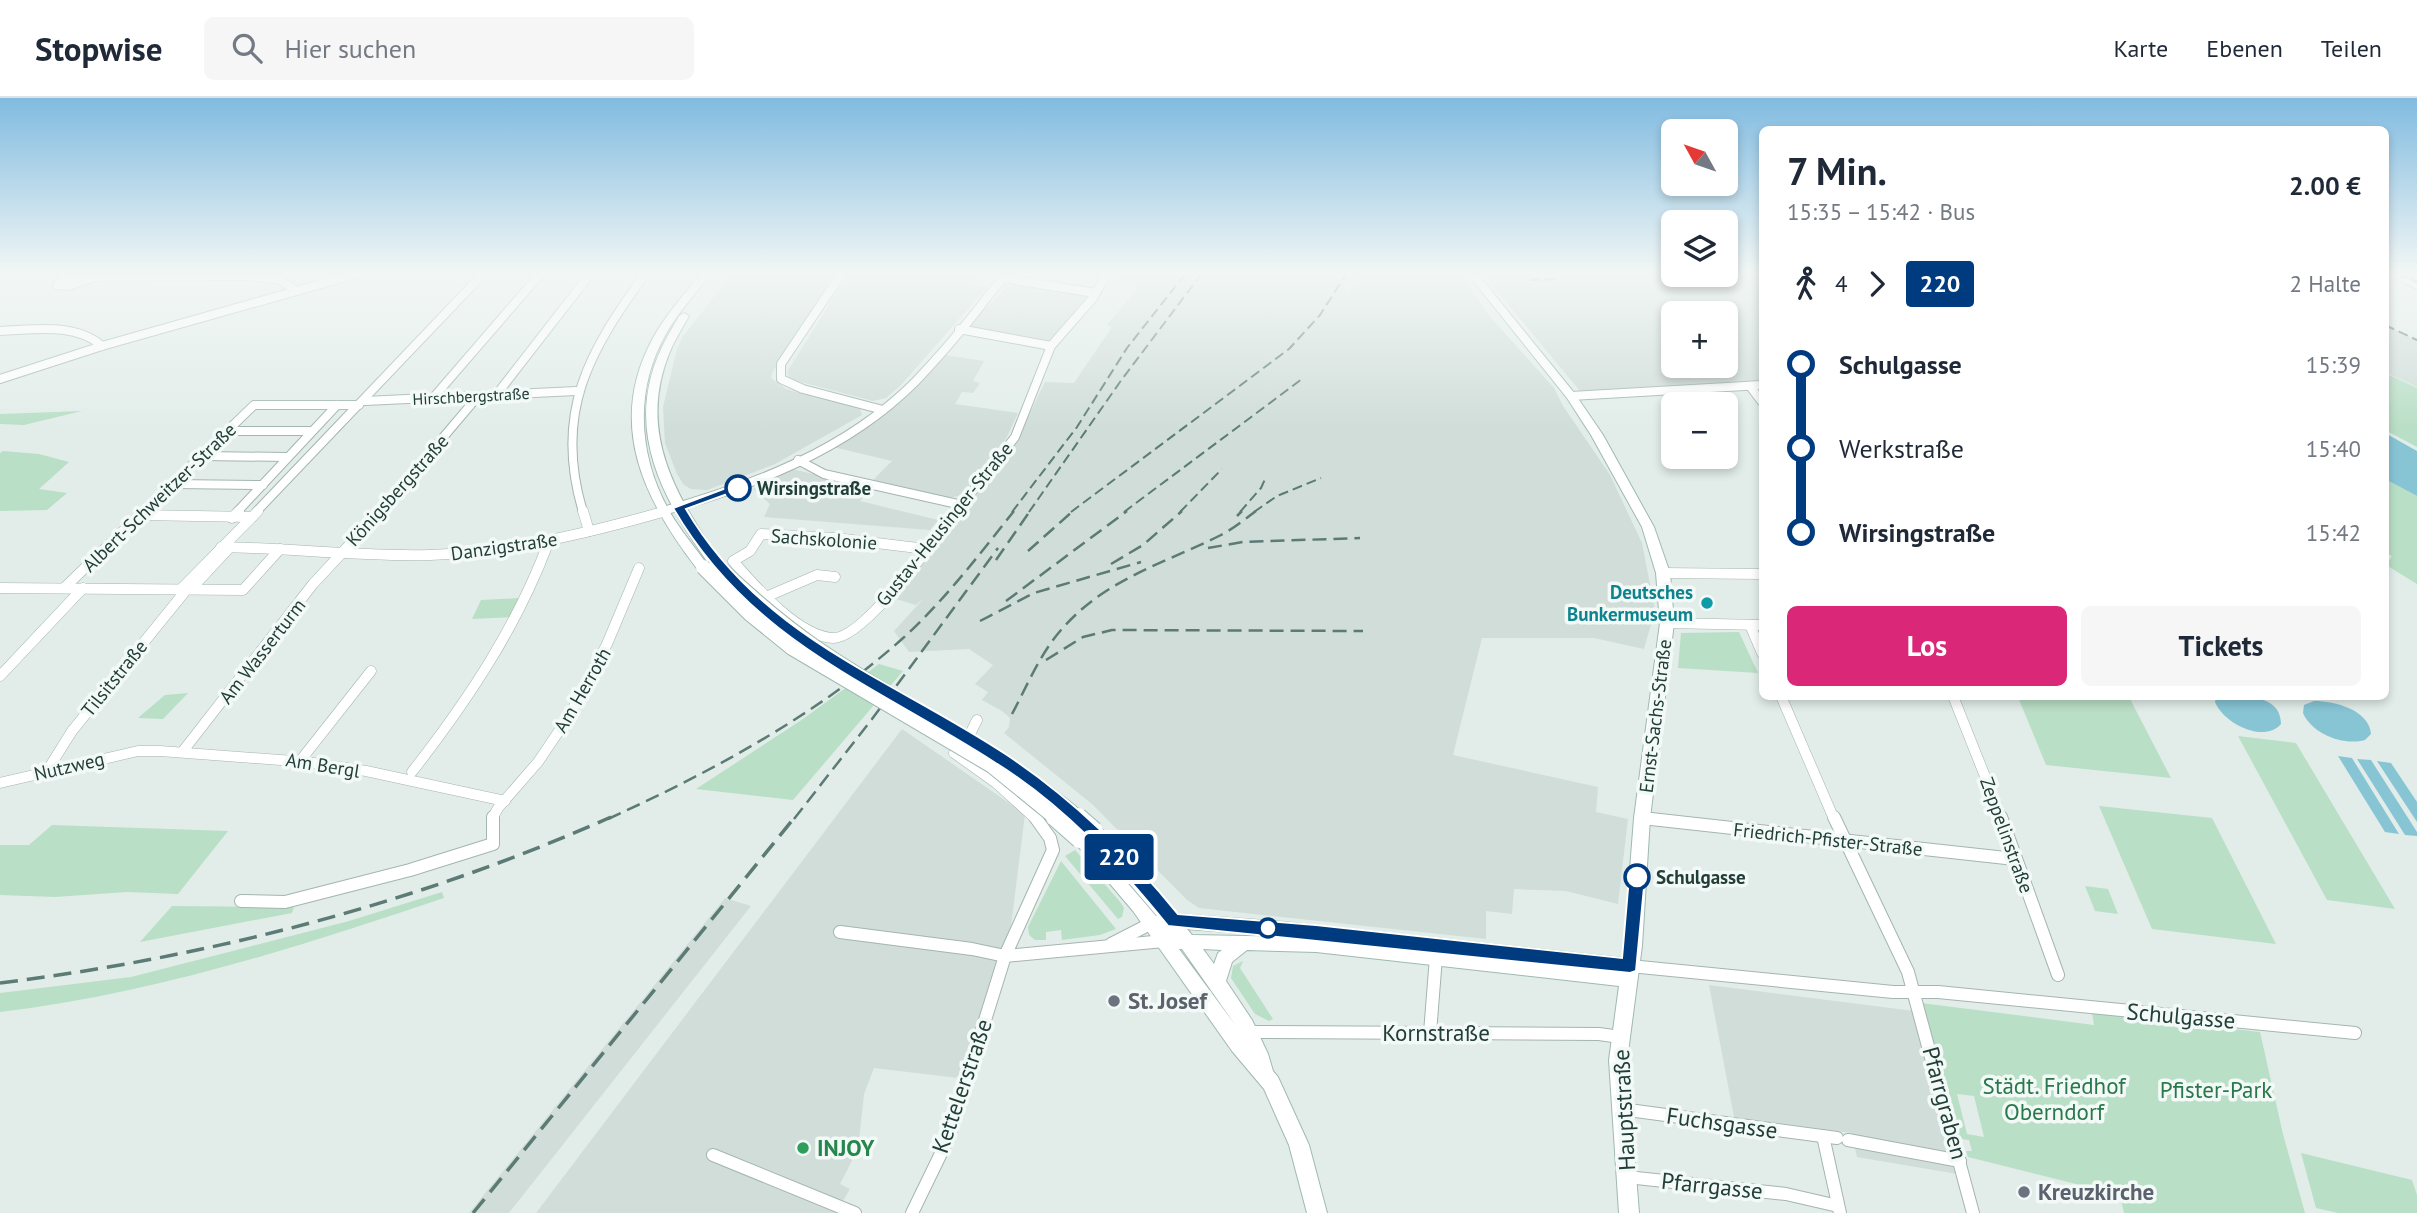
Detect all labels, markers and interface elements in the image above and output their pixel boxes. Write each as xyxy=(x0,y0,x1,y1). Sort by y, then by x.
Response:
search box xyxy=(204,17,694,80)
text: Stopwise xyxy=(35,27,162,70)
icon: search xyxy=(228,29,266,67)
text: Hier suchen xyxy=(284,32,416,65)
text: Karte xyxy=(2114,33,2168,64)
text: Ebenen xyxy=(2206,33,2283,64)
text: Teilen xyxy=(2321,33,2382,64)
north arrow xyxy=(1661,119,1738,196)
map controls xyxy=(1661,119,1738,469)
text: 7 Min. xyxy=(1787,146,1887,195)
text: 2.00 € xyxy=(2289,169,2361,202)
text: 15:35 – 15:42 · Bus xyxy=(1787,197,1975,226)
button: layers xyxy=(1661,210,1738,287)
icon: walk xyxy=(1787,265,1825,303)
icon: forward xyxy=(1858,265,1896,303)
text: 220 xyxy=(1920,268,1960,299)
text: 4 xyxy=(1835,269,1848,298)
text: 2 Halte xyxy=(2290,269,2361,298)
button: + xyxy=(1661,301,1738,378)
text: Schulgasse xyxy=(1839,348,1962,381)
text: 15:39 xyxy=(2306,350,2361,379)
street label: Hirschbergstraße xyxy=(412,383,530,409)
button: − xyxy=(1661,392,1738,469)
street label: Albert-Schweitzer-Straße xyxy=(77,417,241,577)
street label: Königsbergstraße xyxy=(340,429,454,551)
text: Werkstraße xyxy=(1839,432,1964,465)
text: 15:40 xyxy=(2306,434,2361,463)
street label: Gustav-Heusinger-Straße xyxy=(870,437,1018,611)
marker: Wirsingstraße xyxy=(725,475,751,501)
place label: Wirsingstraße xyxy=(757,476,871,500)
text: Wirsingstraße xyxy=(1839,516,1995,549)
text: 15:42 xyxy=(2306,518,2361,547)
street label: Sachskolonie xyxy=(770,523,878,555)
street label: Danzigstraße xyxy=(449,527,559,565)
place label: Deutsches Bunkermuseum xyxy=(1567,580,1693,626)
street label: Am Wasserturm xyxy=(213,594,311,708)
marker: Deutsches Bunkermuseum xyxy=(1699,595,1715,611)
button: Los xyxy=(1787,606,2067,686)
button: Tickets xyxy=(2081,606,2361,686)
street label: Tilsitstraße xyxy=(76,635,152,721)
street label: Ernst-Sachs-Straße xyxy=(1634,638,1676,794)
street label: Am Herroth xyxy=(548,643,616,737)
street label: Nutzweg xyxy=(32,746,106,786)
street label: Am Bergl xyxy=(284,747,362,783)
street label: Zeppelinstraße xyxy=(1975,774,2039,896)
street label: Friedrich-Pfister-Straße xyxy=(1732,817,1924,861)
line badge: 220 xyxy=(1079,834,1159,880)
text: 220 xyxy=(1099,841,1139,872)
marker: Schulgasse xyxy=(1624,864,1650,890)
place label: Schulgasse xyxy=(1656,865,1746,889)
unlabelled marker xyxy=(1258,918,1278,938)
place label: St. Josef xyxy=(1128,986,1209,1015)
marker: St. Josef xyxy=(1106,993,1122,1009)
street label: Schulgasse xyxy=(2125,996,2237,1035)
street label: Kettelerstraße xyxy=(925,1015,998,1157)
street label: Kornstraße xyxy=(1382,1018,1490,1047)
street label: Pfarrgraben xyxy=(1917,1043,1974,1162)
street label: Hauptstraße xyxy=(1606,1049,1641,1171)
park label: Städt. Friedhof Oberndorf xyxy=(1982,1071,2127,1126)
park label: Pfister-Park xyxy=(2160,1075,2272,1104)
street label: Fuchsgasse xyxy=(1665,1100,1779,1145)
place label: INJOY xyxy=(817,1133,875,1162)
marker: INJOY xyxy=(795,1140,811,1156)
street label: Pfarrgasse xyxy=(1660,1166,1764,1205)
place label: Kreuzkirche xyxy=(2038,1177,2154,1206)
marker: Kreuzkirche xyxy=(2016,1184,2032,1200)

